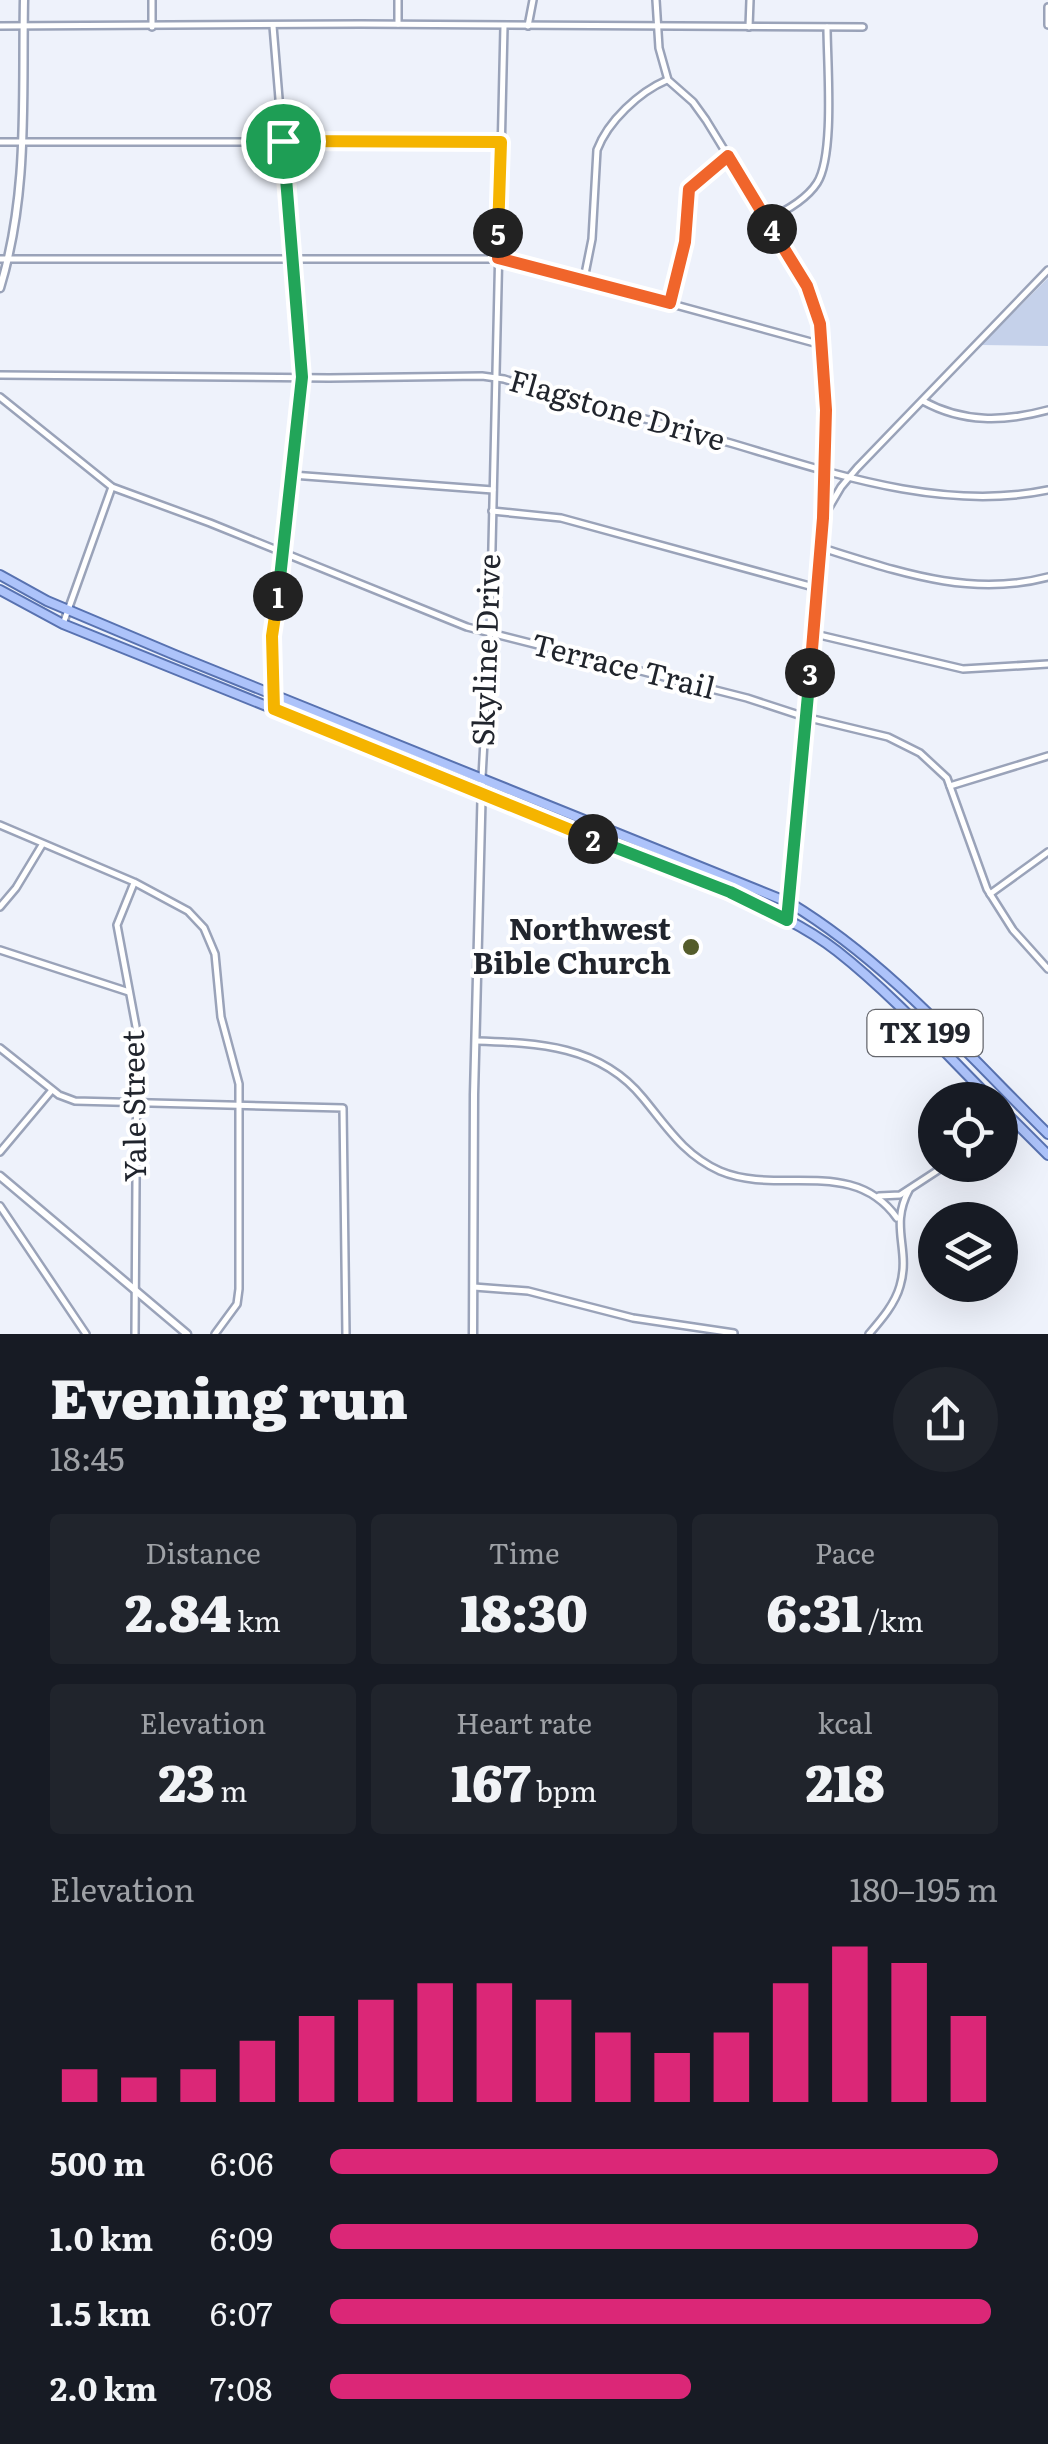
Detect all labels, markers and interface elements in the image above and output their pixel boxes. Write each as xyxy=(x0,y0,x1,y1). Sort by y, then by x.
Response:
pin xyxy=(241,99,326,184)
icon: arrive xyxy=(256,114,311,169)
pin: 4 xyxy=(747,204,797,254)
pin: 5 xyxy=(473,208,523,258)
text: 4 xyxy=(764,208,780,250)
text: 5 xyxy=(490,212,506,254)
street label: Flagstone Drive xyxy=(505,356,731,460)
street label: Skyline Drive xyxy=(459,553,509,747)
pin: 1 xyxy=(253,571,303,621)
text: 1 xyxy=(272,575,284,617)
street label: Terrace Trail xyxy=(527,620,720,708)
pin: 3 xyxy=(785,648,835,698)
text: 3 xyxy=(802,652,818,694)
pin: 2 xyxy=(568,814,618,864)
text: 2 xyxy=(585,818,601,860)
place label: Northwest Bible Church xyxy=(473,905,672,983)
marker: Northwest Bible Church xyxy=(680,936,702,958)
road number: TX 199 xyxy=(868,1010,982,1056)
street label: Yale Street xyxy=(109,1030,155,1182)
map controls xyxy=(918,1082,1018,1302)
button: locate xyxy=(918,1082,1018,1182)
button: layers xyxy=(918,1202,1018,1302)
text: Evening run xyxy=(50,1354,408,1436)
button: share xyxy=(893,1367,998,1472)
text: 18:45 xyxy=(50,1433,125,1481)
text: Distance xyxy=(145,1531,261,1573)
text: Time xyxy=(488,1531,560,1573)
text: Pace xyxy=(815,1531,875,1573)
text: 2.84 xyxy=(125,1573,231,1647)
text: 18:30 xyxy=(460,1573,588,1647)
text: 6:31 xyxy=(766,1573,862,1647)
text: km xyxy=(231,1599,281,1641)
text: /km xyxy=(862,1599,924,1641)
text: Elevation xyxy=(140,1701,266,1743)
text: Heart rate xyxy=(456,1701,592,1743)
text: kcal xyxy=(817,1701,873,1743)
text: 23 xyxy=(159,1743,215,1817)
text: 167 xyxy=(451,1743,530,1817)
text: 218 xyxy=(805,1743,885,1817)
text: m xyxy=(215,1769,247,1811)
text: bpm xyxy=(530,1769,597,1811)
text: Elevation xyxy=(50,1864,195,1912)
text: 180–195 m xyxy=(849,1864,998,1912)
text: 500 m xyxy=(50,2138,145,2186)
text: 6:06 xyxy=(210,2138,274,2186)
text: 1.0 km xyxy=(50,2213,153,2261)
text: 6:09 xyxy=(210,2213,273,2261)
text: 1.5 km xyxy=(50,2288,151,2336)
text: 6:07 xyxy=(210,2288,273,2336)
text: 2.0 km xyxy=(50,2363,157,2411)
text: 7:08 xyxy=(210,2363,272,2411)

